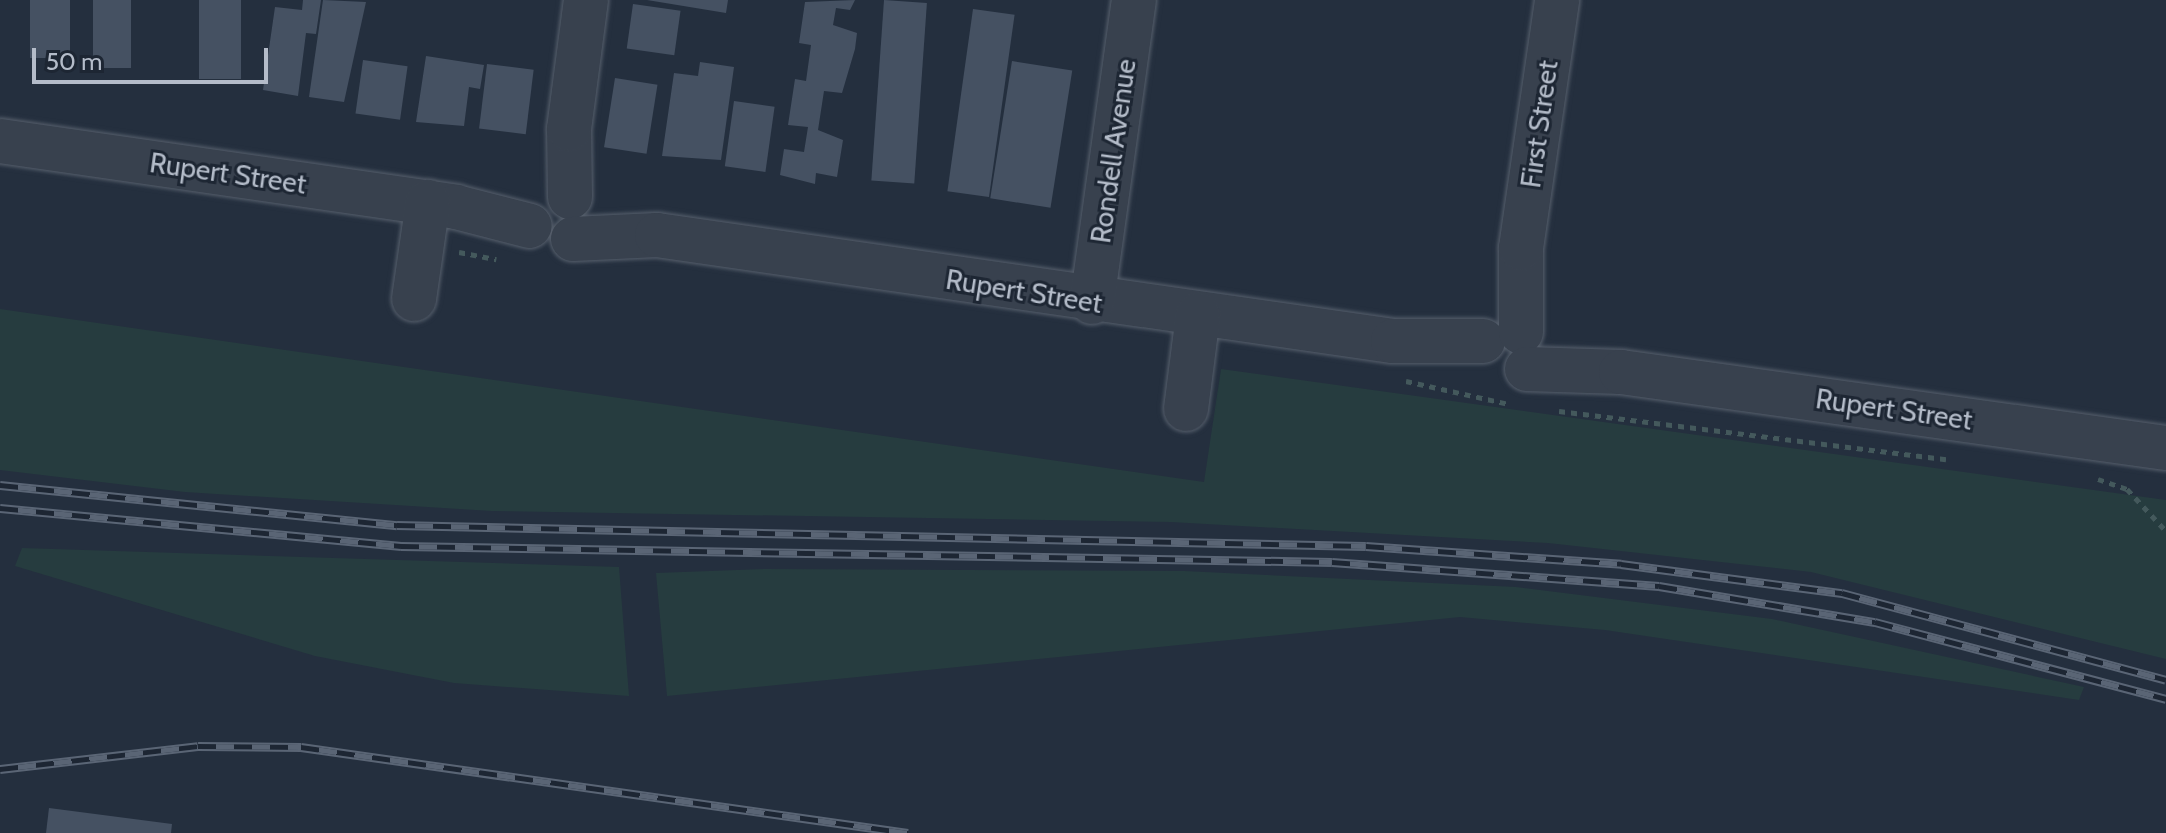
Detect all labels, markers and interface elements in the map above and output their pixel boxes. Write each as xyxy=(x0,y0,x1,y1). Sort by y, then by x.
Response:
scale bar xyxy=(36,32,272,82)
text: 50 m xyxy=(46,47,102,76)
street label: Rondell Avenue xyxy=(1083,57,1143,245)
street label: First Street xyxy=(1513,58,1565,190)
street label: Rupert Street xyxy=(148,145,308,201)
street label: Rupert Street xyxy=(943,262,1105,320)
street label: Rupert Street xyxy=(1814,381,1974,437)

